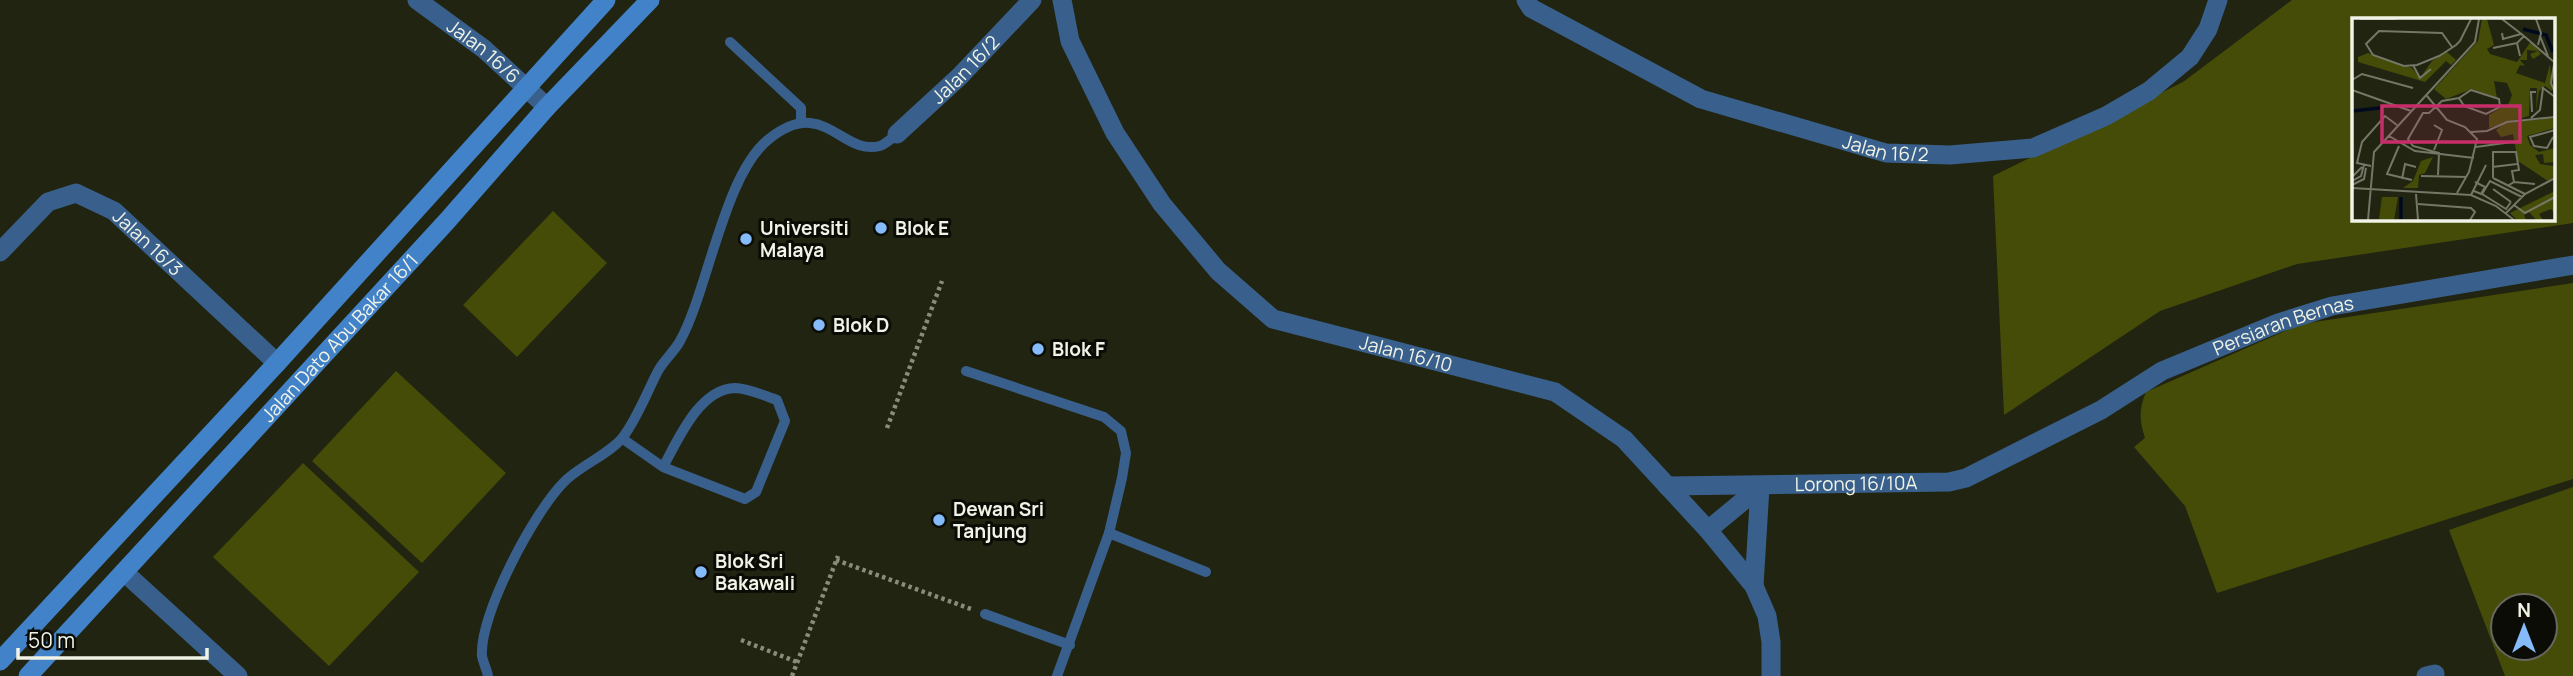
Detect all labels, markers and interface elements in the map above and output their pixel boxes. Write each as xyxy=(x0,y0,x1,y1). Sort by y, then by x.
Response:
street label: Jalan 16/6 xyxy=(442,13,526,89)
inset map xyxy=(2352,18,2556,220)
street label: Jalan 16/2 xyxy=(925,29,1005,109)
street label: Jalan 16/2 xyxy=(1840,128,1929,167)
street label: Jalan 16/3 xyxy=(107,203,188,282)
place label: Universiti Malaya xyxy=(760,215,849,263)
place label: Blok E xyxy=(895,215,949,241)
marker: Blok E xyxy=(873,220,889,236)
marker: Universiti Malaya xyxy=(738,231,754,247)
street label: Jalan Dato Abu Bakar 16/1 xyxy=(255,248,424,427)
street label: Persiaran Bernas xyxy=(2209,290,2355,362)
place label: Blok D xyxy=(833,312,889,338)
marker: Blok D xyxy=(811,317,827,333)
street label: Jalan 16/10 xyxy=(1357,329,1455,378)
place label: Blok F xyxy=(1052,336,1105,362)
marker: Blok F xyxy=(1030,341,1046,357)
street label: Lorong 16/10A xyxy=(1794,469,1918,497)
place label: Dewan Sri Tanjung xyxy=(953,496,1044,544)
marker: Dewan Sri Tanjung xyxy=(931,512,947,528)
place label: Blok Sri Bakawali xyxy=(715,548,795,596)
marker: Blok Sri Bakawali xyxy=(693,564,709,580)
north arrow xyxy=(2489,592,2559,662)
text: N xyxy=(2517,597,2531,623)
scale bar xyxy=(18,616,206,660)
text: 50 m xyxy=(28,626,75,654)

